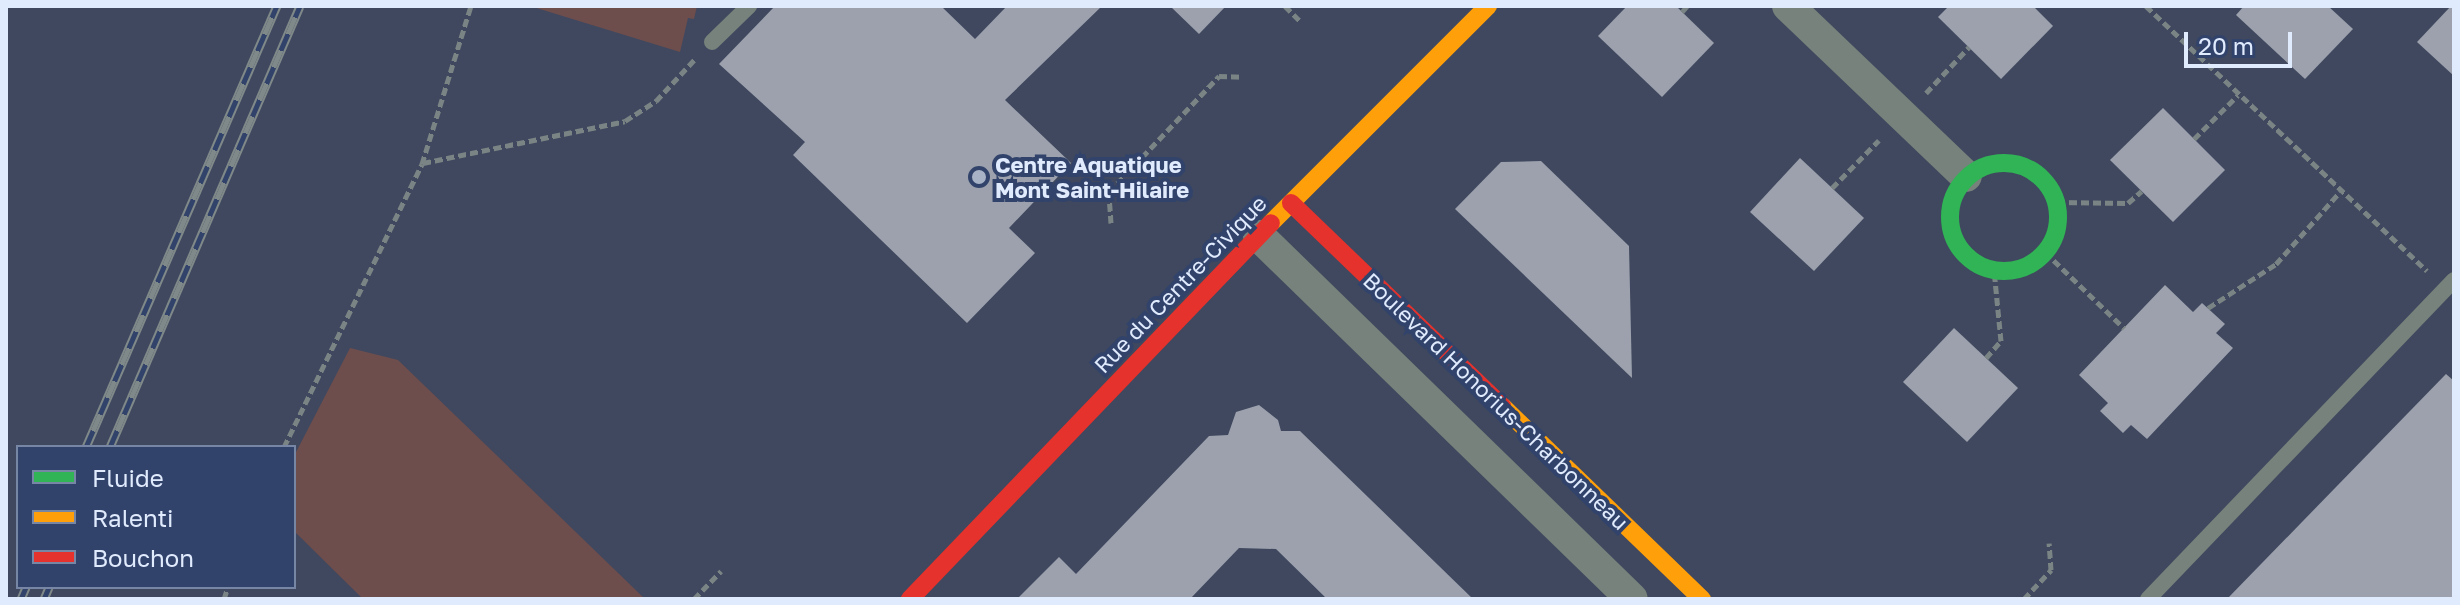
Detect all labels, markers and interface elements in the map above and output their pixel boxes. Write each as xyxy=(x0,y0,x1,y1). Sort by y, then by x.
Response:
scale bar xyxy=(2188,16,2296,66)
text: 20 m xyxy=(2198,31,2254,60)
place label: Centre Aquatique Mont Saint-Hilaire xyxy=(995,151,1189,202)
marker: Centre Aquatique Mont Saint-Hilaire xyxy=(970,168,988,186)
street label: Rue du Centre-Civique xyxy=(1088,190,1272,378)
street label: Boulevard Honorius-Charbonneau xyxy=(1358,267,1634,535)
legend xyxy=(16,445,296,589)
text: Fluide xyxy=(92,463,164,492)
text: Ralenti xyxy=(92,503,174,532)
text: Bouchon xyxy=(92,543,194,572)

